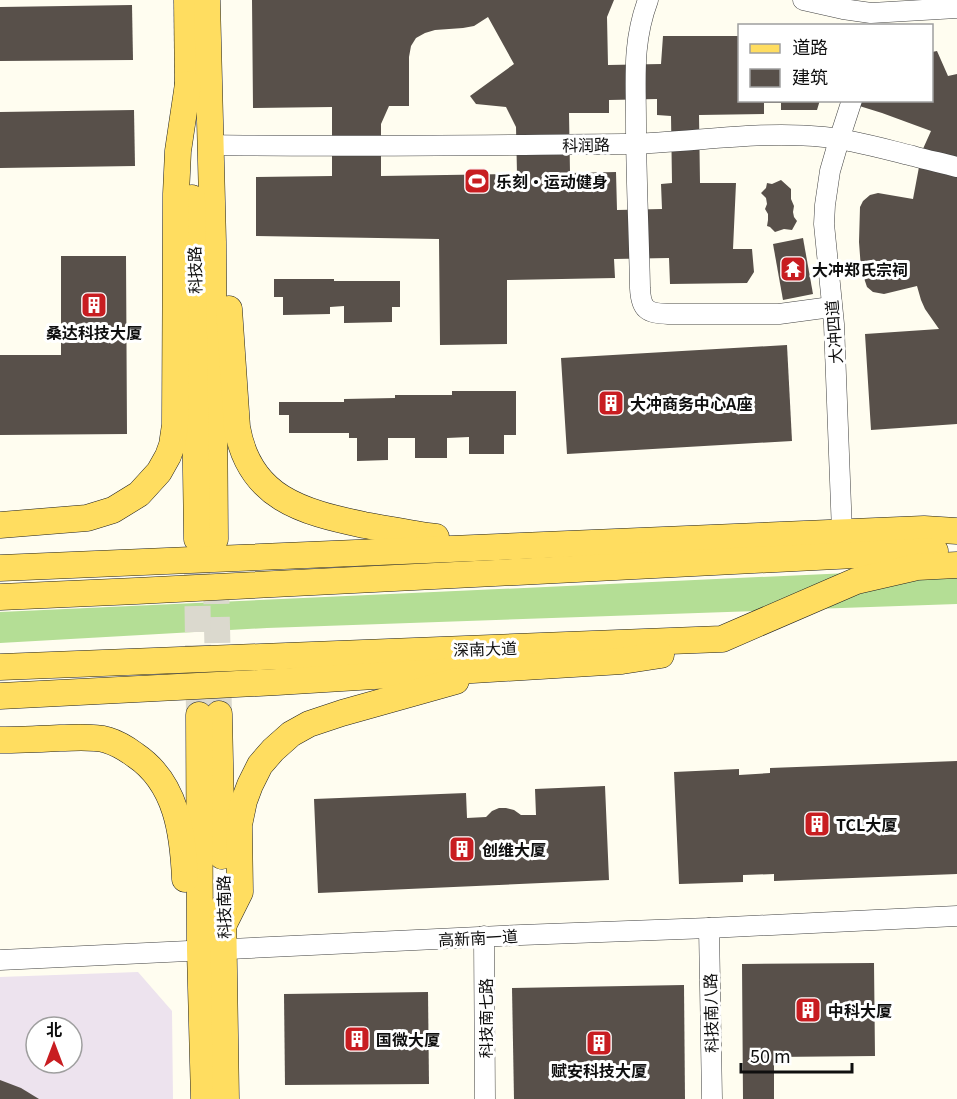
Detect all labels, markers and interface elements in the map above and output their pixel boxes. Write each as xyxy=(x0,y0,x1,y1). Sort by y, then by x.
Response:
legend xyxy=(738,24,933,102)
text: 道路 xyxy=(792,33,828,59)
text: 建筑 xyxy=(792,63,828,89)
street label: 科润路 xyxy=(562,132,610,156)
sports icon: 乐刻·运动健身 xyxy=(462,166,492,196)
place label: 乐刻·运动健身 xyxy=(496,169,608,193)
street label: 科技路 xyxy=(182,246,206,294)
temple icon: 大冲郑氏宗祠 xyxy=(778,254,808,284)
place label: 大冲郑氏宗祠 xyxy=(812,257,908,281)
building icon: 桑达科技大厦 xyxy=(79,290,109,320)
street label: 大冲四道 xyxy=(819,299,847,365)
place label: 桑达科技大厦 xyxy=(46,320,142,344)
building icon: 大冲商务中心A座 xyxy=(596,388,626,418)
place label: 大冲商务中心A座 xyxy=(630,391,752,415)
street label: 深南大道 xyxy=(453,635,517,661)
building icon: TCL大厦 xyxy=(802,809,832,839)
place label: TCL大厦 xyxy=(836,812,897,836)
building icon: 创维大厦 xyxy=(447,834,477,864)
place label: 创维大厦 xyxy=(482,837,546,861)
street label: 科技南路 xyxy=(210,875,236,939)
street label: 高新南一道 xyxy=(437,923,519,951)
street label: 科技南八路 xyxy=(697,973,723,1053)
street label: 科技南七路 xyxy=(473,978,497,1058)
building icon: 中科大厦 xyxy=(793,995,823,1025)
place label: 中科大厦 xyxy=(828,998,892,1022)
north arrow xyxy=(24,1015,84,1075)
text: 北 xyxy=(46,1017,62,1041)
building icon: 国微大厦 xyxy=(342,1024,372,1054)
place label: 国微大厦 xyxy=(376,1027,440,1051)
building icon: 赋安科技大厦 xyxy=(584,1028,614,1058)
scale bar xyxy=(741,1036,852,1074)
text: 50 m xyxy=(750,1042,791,1068)
place label: 赋安科技大厦 xyxy=(551,1058,647,1082)

